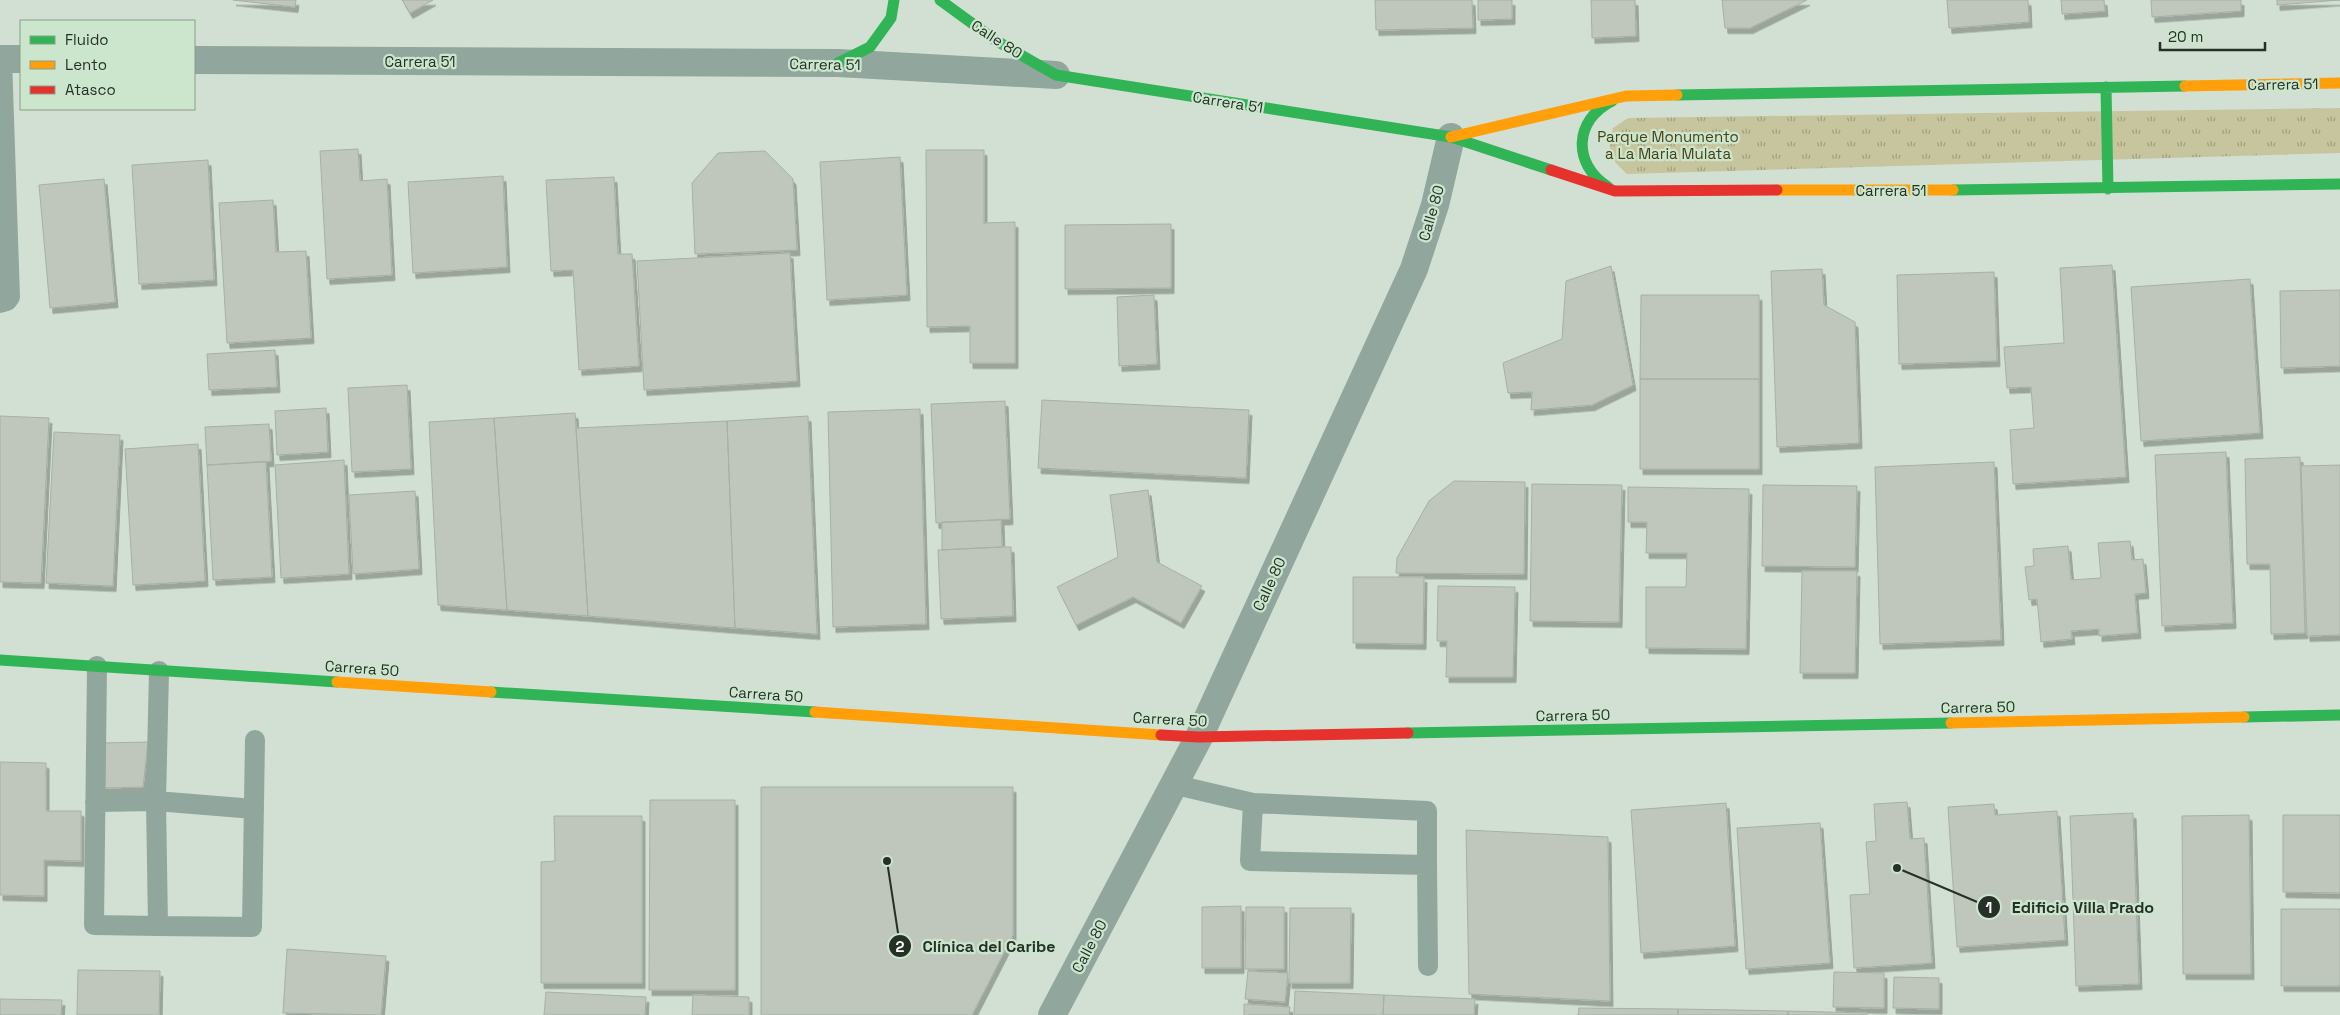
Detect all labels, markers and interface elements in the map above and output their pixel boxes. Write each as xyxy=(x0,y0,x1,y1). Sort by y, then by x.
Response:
street label: Calle 80 xyxy=(968,15,1026,63)
legend xyxy=(20,20,195,110)
scale bar xyxy=(2160,20,2265,52)
text: 20 m xyxy=(2168,27,2203,46)
text: Fluido xyxy=(65,30,109,49)
street label: Carrera 51 xyxy=(384,52,456,71)
street label: Carrera 51 xyxy=(789,54,861,74)
text: Lento xyxy=(65,55,107,74)
street label: Carrera 51 xyxy=(2247,74,2319,94)
text: Atasco xyxy=(65,80,116,99)
street label: Carrera 51 xyxy=(1191,87,1265,117)
park label: Parque Monumento a La Maria Mulata xyxy=(1597,127,1739,163)
street label: Carrera 51 xyxy=(1855,181,1927,200)
street label: Calle 80 xyxy=(1414,183,1448,243)
street label: Calle 80 xyxy=(1248,554,1290,614)
street label: Carrera 50 xyxy=(324,656,400,680)
street label: Carrera 50 xyxy=(728,682,804,706)
street label: Carrera 50 xyxy=(1941,697,2015,717)
street label: Carrera 50 xyxy=(1536,705,1610,725)
street label: Carrera 50 xyxy=(1132,708,1208,730)
callout: Edificio Villa Prado xyxy=(1976,892,2164,923)
text: Edificio Villa Prado xyxy=(2012,897,2154,918)
text: 1 xyxy=(1986,898,1992,917)
street label: Calle 80 xyxy=(1067,916,1111,976)
callout: Clínica del Caribe xyxy=(888,931,1066,962)
text: Clínica del Caribe xyxy=(923,936,1055,957)
text: 2 xyxy=(896,937,905,956)

